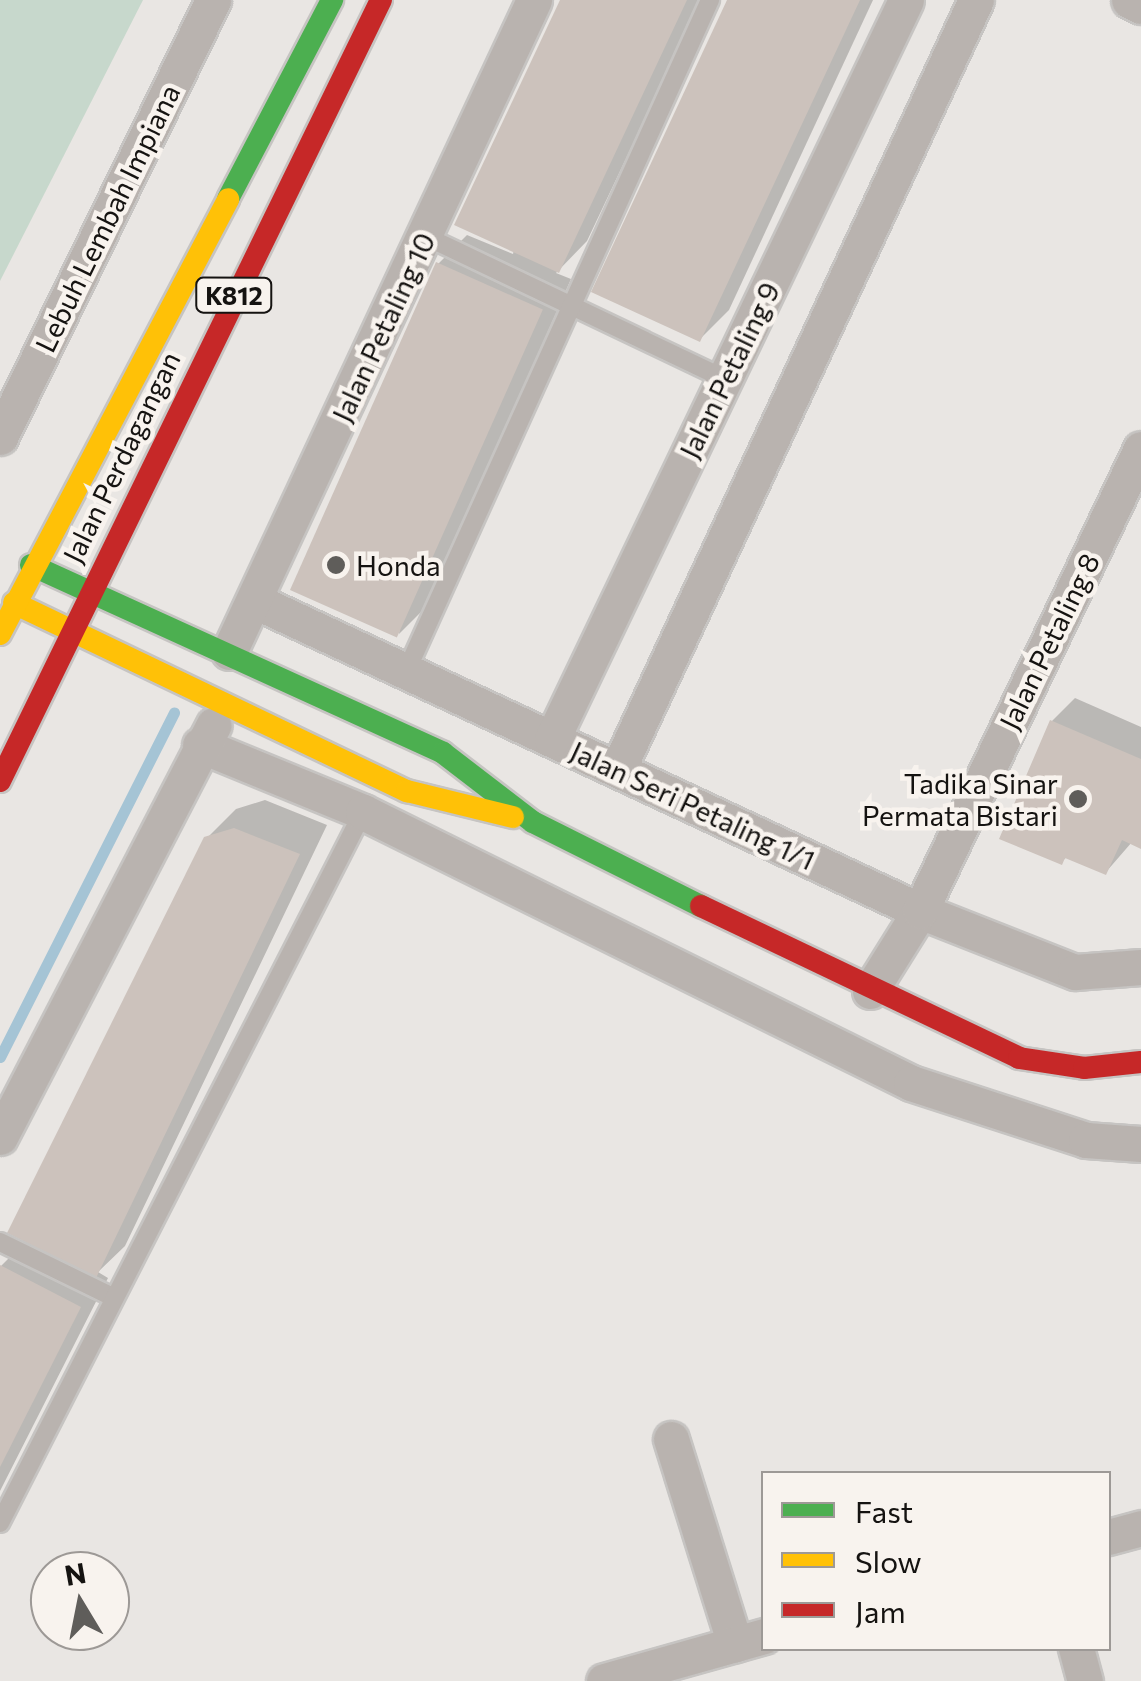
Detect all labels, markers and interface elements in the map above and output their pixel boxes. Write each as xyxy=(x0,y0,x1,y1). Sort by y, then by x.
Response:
street label: Lebuh Lembah Impiana xyxy=(28,79,186,357)
street label: Jalan Petaling 10 xyxy=(324,227,442,427)
road number: K812 xyxy=(194,275,274,315)
street label: Jalan Petaling 9 xyxy=(672,277,786,463)
street label: Jalan Perdagangan xyxy=(55,346,187,568)
place label: Honda xyxy=(356,548,441,582)
street label: Jalan Petaling 8 xyxy=(992,548,1106,734)
marker: Honda xyxy=(325,554,347,576)
street label: Jalan Seri Petaling 1/1 xyxy=(565,734,821,876)
place label: Tadika Sinar Permata Bistari xyxy=(862,766,1058,832)
marker: Tadika Sinar Permata Bistari xyxy=(1067,788,1089,810)
legend xyxy=(761,1471,1111,1651)
text: Fast xyxy=(855,1492,913,1529)
text: Slow xyxy=(855,1542,922,1579)
north arrow xyxy=(30,1551,130,1651)
text: N xyxy=(62,1555,88,1592)
text: Jam xyxy=(855,1592,906,1629)

